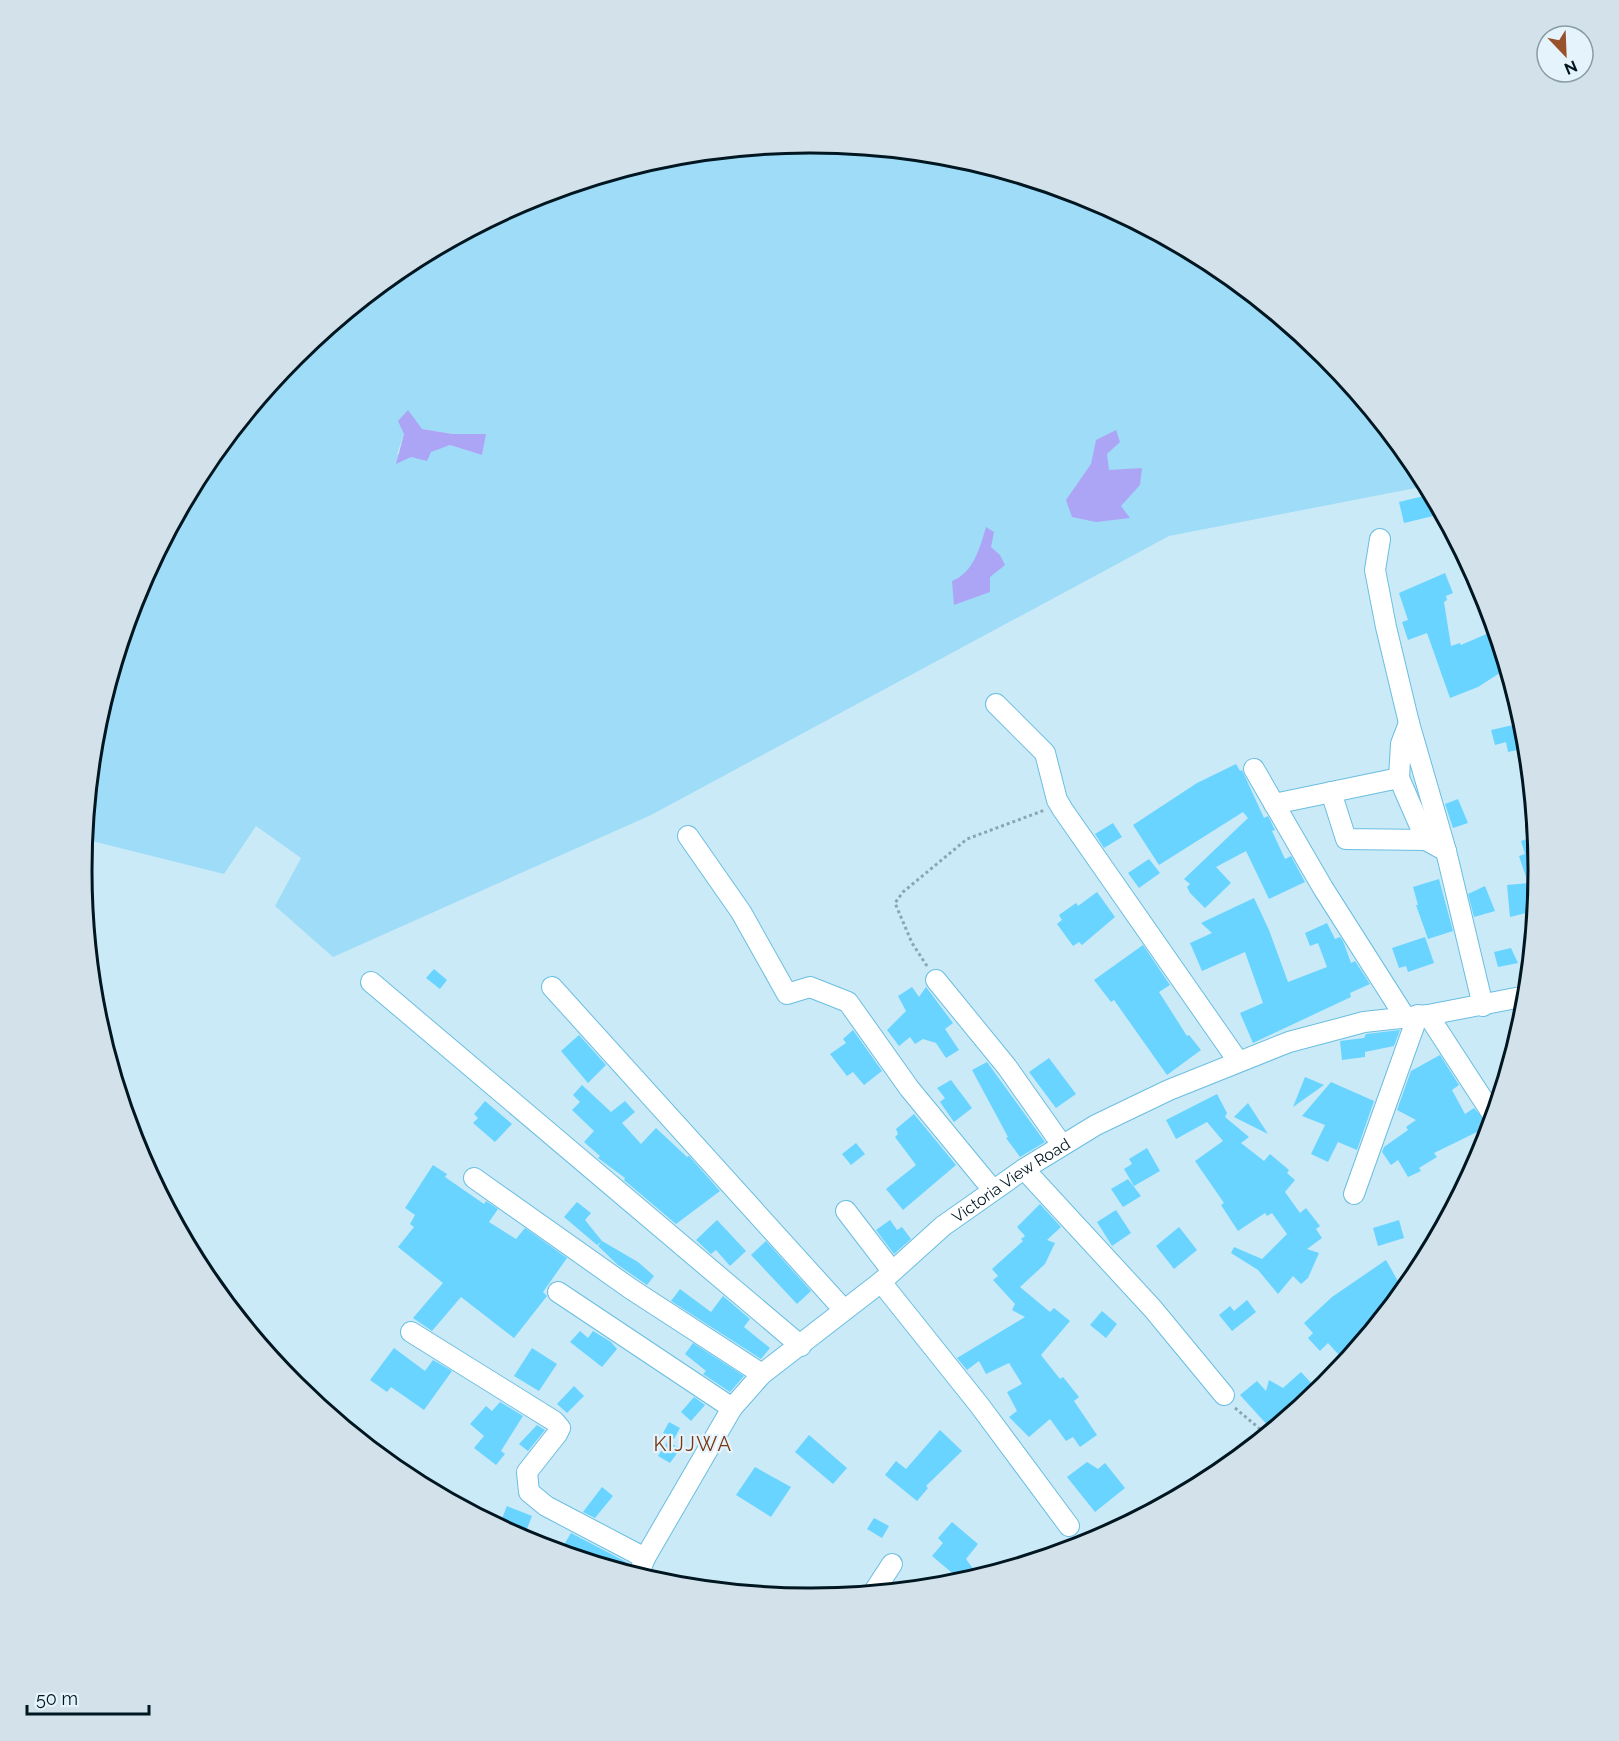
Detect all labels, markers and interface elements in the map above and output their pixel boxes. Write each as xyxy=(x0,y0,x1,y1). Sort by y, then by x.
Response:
north arrow xyxy=(1535,24,1595,84)
text: N xyxy=(1561,56,1580,78)
street label: Victoria View Road xyxy=(948,1134,1073,1226)
district label: KIJJWA xyxy=(653,1432,733,1456)
scale bar xyxy=(27,1678,148,1716)
text: 50 m xyxy=(36,1688,78,1709)

